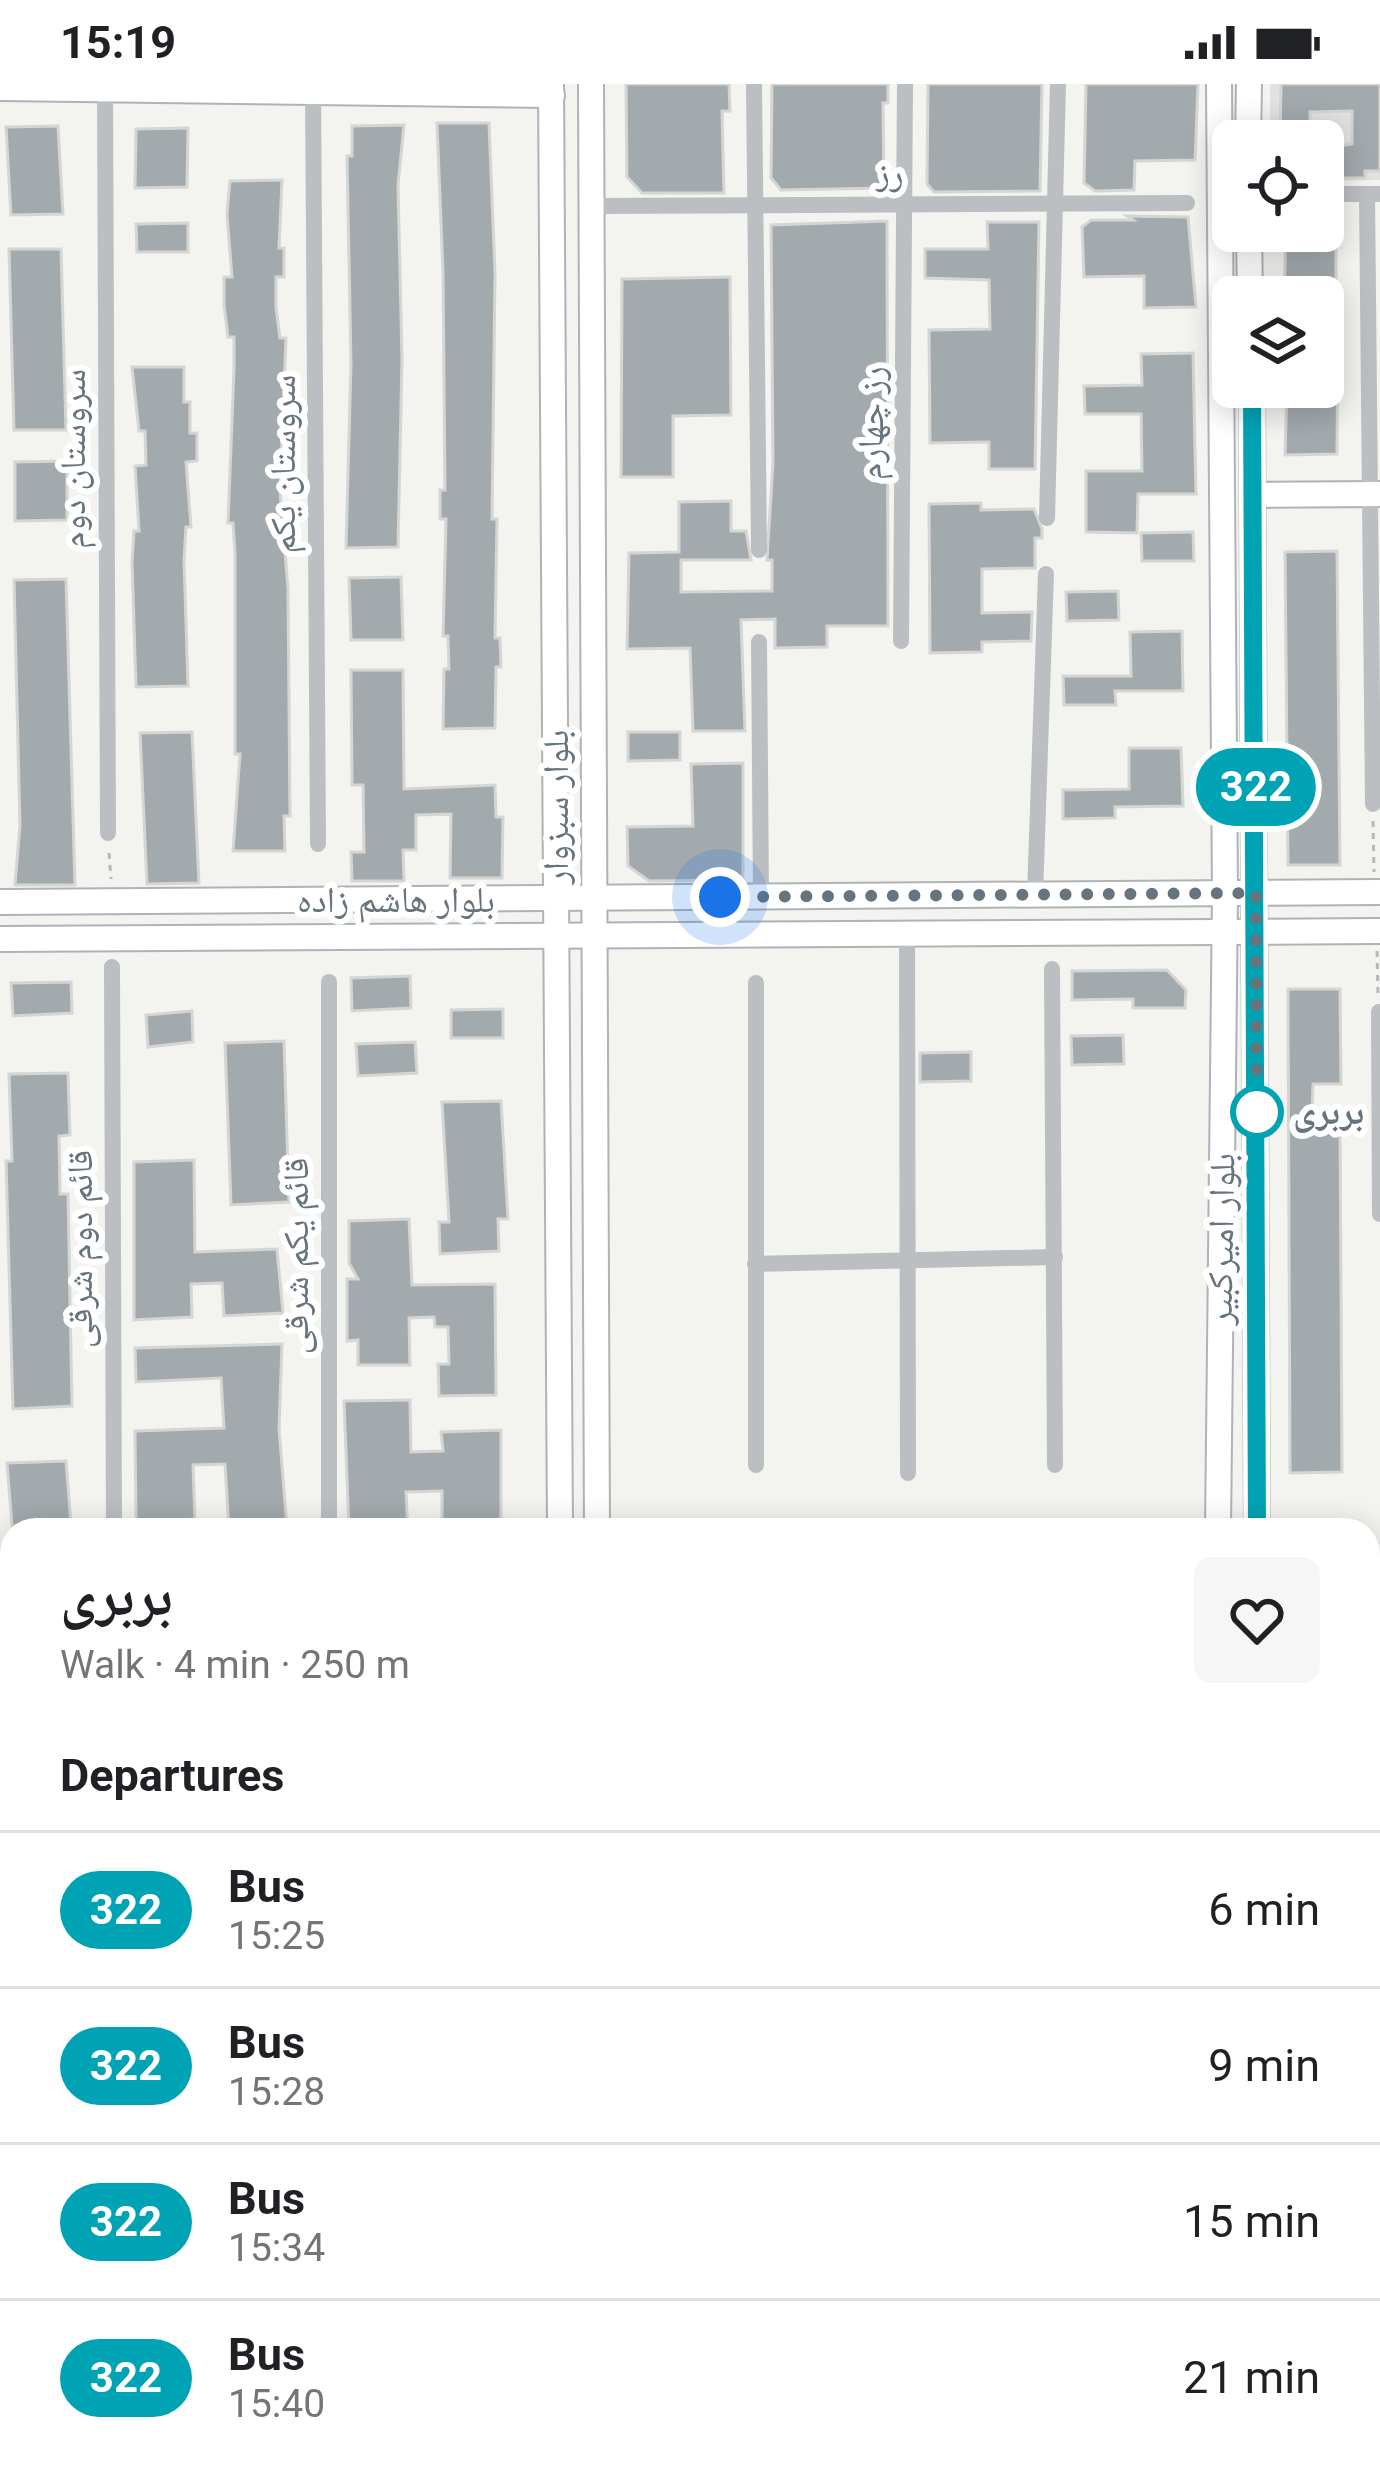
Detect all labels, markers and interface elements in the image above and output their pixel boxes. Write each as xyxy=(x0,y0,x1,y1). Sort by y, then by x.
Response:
text: 15:19 xyxy=(60,16,176,69)
map controls xyxy=(1212,120,1344,408)
button: locate xyxy=(1212,120,1344,252)
street label: رز xyxy=(875,152,904,194)
button: layers xyxy=(1212,276,1344,408)
street label: رز چهارم xyxy=(849,366,895,480)
street label: سروستان دوم xyxy=(52,369,96,549)
street label: سروستان یکم xyxy=(262,375,306,553)
street label: بلوار سبزوار xyxy=(535,729,577,886)
line badge: 322 xyxy=(1187,748,1325,826)
text: 322 xyxy=(1220,762,1292,811)
your location xyxy=(690,867,750,927)
street label: بلوار هاشم زاده xyxy=(297,879,495,923)
marker: بربری xyxy=(1232,1087,1282,1137)
place label: بربری xyxy=(1293,1091,1364,1133)
street label: قائم دوم شرقی xyxy=(59,1150,103,1348)
street label: بلوار امیرکبیر xyxy=(1198,1152,1244,1327)
street label: قائم یکم شرقی xyxy=(275,1158,319,1354)
button: heart xyxy=(1194,1557,1320,1683)
text: بربری xyxy=(60,1563,173,1630)
text: Walk · 4 min · 250 m xyxy=(60,1642,410,1688)
text: Departures xyxy=(60,1749,284,1802)
text: Bus xyxy=(228,1860,305,1913)
text: 6 min xyxy=(1208,1883,1320,1936)
text: 322 xyxy=(90,1885,162,1934)
text: 15:25 xyxy=(228,1913,325,1959)
text: Bus xyxy=(228,2016,305,2069)
text: 9 min xyxy=(1208,2039,1320,2092)
text: 322 xyxy=(90,2041,162,2090)
text: 15:28 xyxy=(228,2069,325,2115)
text: Bus xyxy=(228,2172,305,2225)
text: 15 min xyxy=(1183,2195,1320,2248)
text: 322 xyxy=(90,2197,162,2246)
text: 15:34 xyxy=(228,2225,325,2271)
text: Bus xyxy=(228,2328,305,2381)
text: 21 min xyxy=(1183,2351,1320,2404)
text: 322 xyxy=(90,2353,162,2402)
text: 15:40 xyxy=(228,2381,325,2427)

